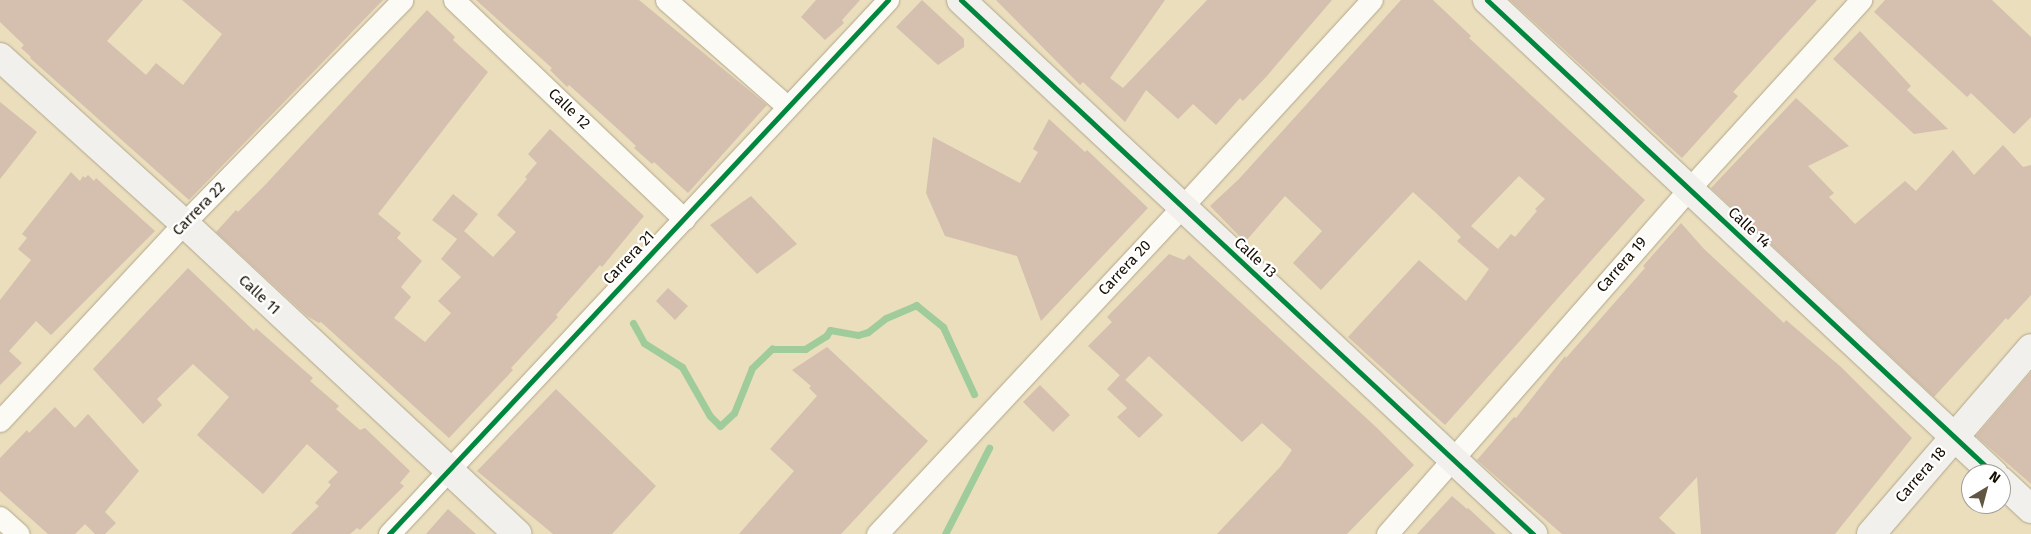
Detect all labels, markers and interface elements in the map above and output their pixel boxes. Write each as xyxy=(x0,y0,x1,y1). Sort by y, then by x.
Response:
street label: Calle 12 xyxy=(544,85,594,133)
street label: Carrera 22 xyxy=(169,178,229,240)
street label: Calle 14 xyxy=(1724,204,1774,252)
street label: Carrera 21 xyxy=(600,227,658,289)
street label: Calle 13 xyxy=(1230,234,1280,282)
street label: Carrera 19 xyxy=(1593,234,1651,296)
street label: Carrera 20 xyxy=(1095,237,1155,299)
street label: Calle 11 xyxy=(235,271,283,319)
street label: Carrera 18 xyxy=(1892,443,1950,507)
north arrow xyxy=(1961,464,2011,514)
text: N xyxy=(1986,468,2004,487)

